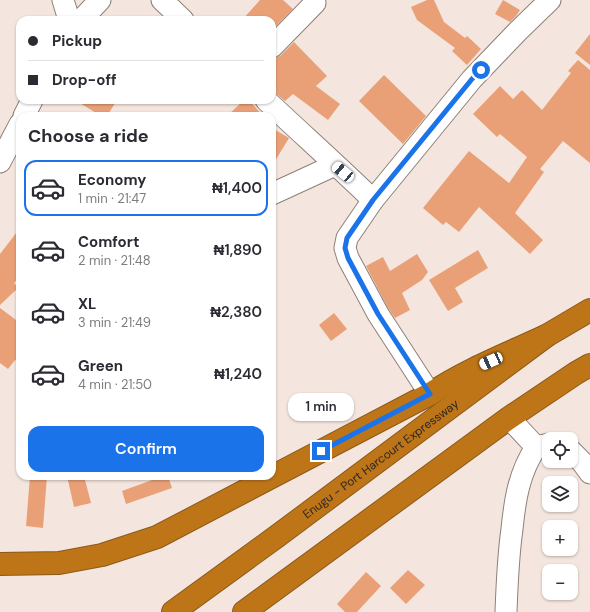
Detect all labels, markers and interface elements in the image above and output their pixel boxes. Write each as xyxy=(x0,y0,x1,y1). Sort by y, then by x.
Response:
text: Pickup xyxy=(52,31,102,51)
route start xyxy=(472,61,490,79)
text: Drop-off xyxy=(52,70,117,90)
text: Choose a ride xyxy=(28,124,149,148)
car xyxy=(330,160,356,184)
icon: car xyxy=(30,170,66,206)
text: Economy xyxy=(78,170,146,190)
text: ₦1,400 xyxy=(212,178,262,198)
text: 1 min · 21:47 xyxy=(78,190,146,207)
icon: car xyxy=(30,232,66,268)
text: Comfort xyxy=(78,232,139,252)
text: ₦1,890 xyxy=(214,240,262,260)
text: 2 min · 21:48 xyxy=(78,252,151,269)
icon: car xyxy=(30,294,66,330)
text: XL xyxy=(78,294,96,314)
text: ₦2,380 xyxy=(210,302,262,322)
text: 3 min · 21:49 xyxy=(78,314,151,331)
car xyxy=(478,351,504,371)
icon: car xyxy=(30,356,66,392)
text: Green xyxy=(78,356,123,376)
text: ₦1,240 xyxy=(214,364,262,384)
text: 4 min · 21:50 xyxy=(78,376,152,393)
callout: 1 min xyxy=(288,393,354,421)
street label: Enugu - Port Harcourt Expressway xyxy=(300,396,462,522)
text: 1 min xyxy=(305,398,337,415)
button: Confirm xyxy=(28,426,264,472)
map controls xyxy=(542,432,578,600)
button: locate xyxy=(542,432,578,468)
route end xyxy=(312,442,330,460)
button: layers xyxy=(542,476,578,512)
button: + xyxy=(542,520,578,556)
button: − xyxy=(542,564,578,600)

